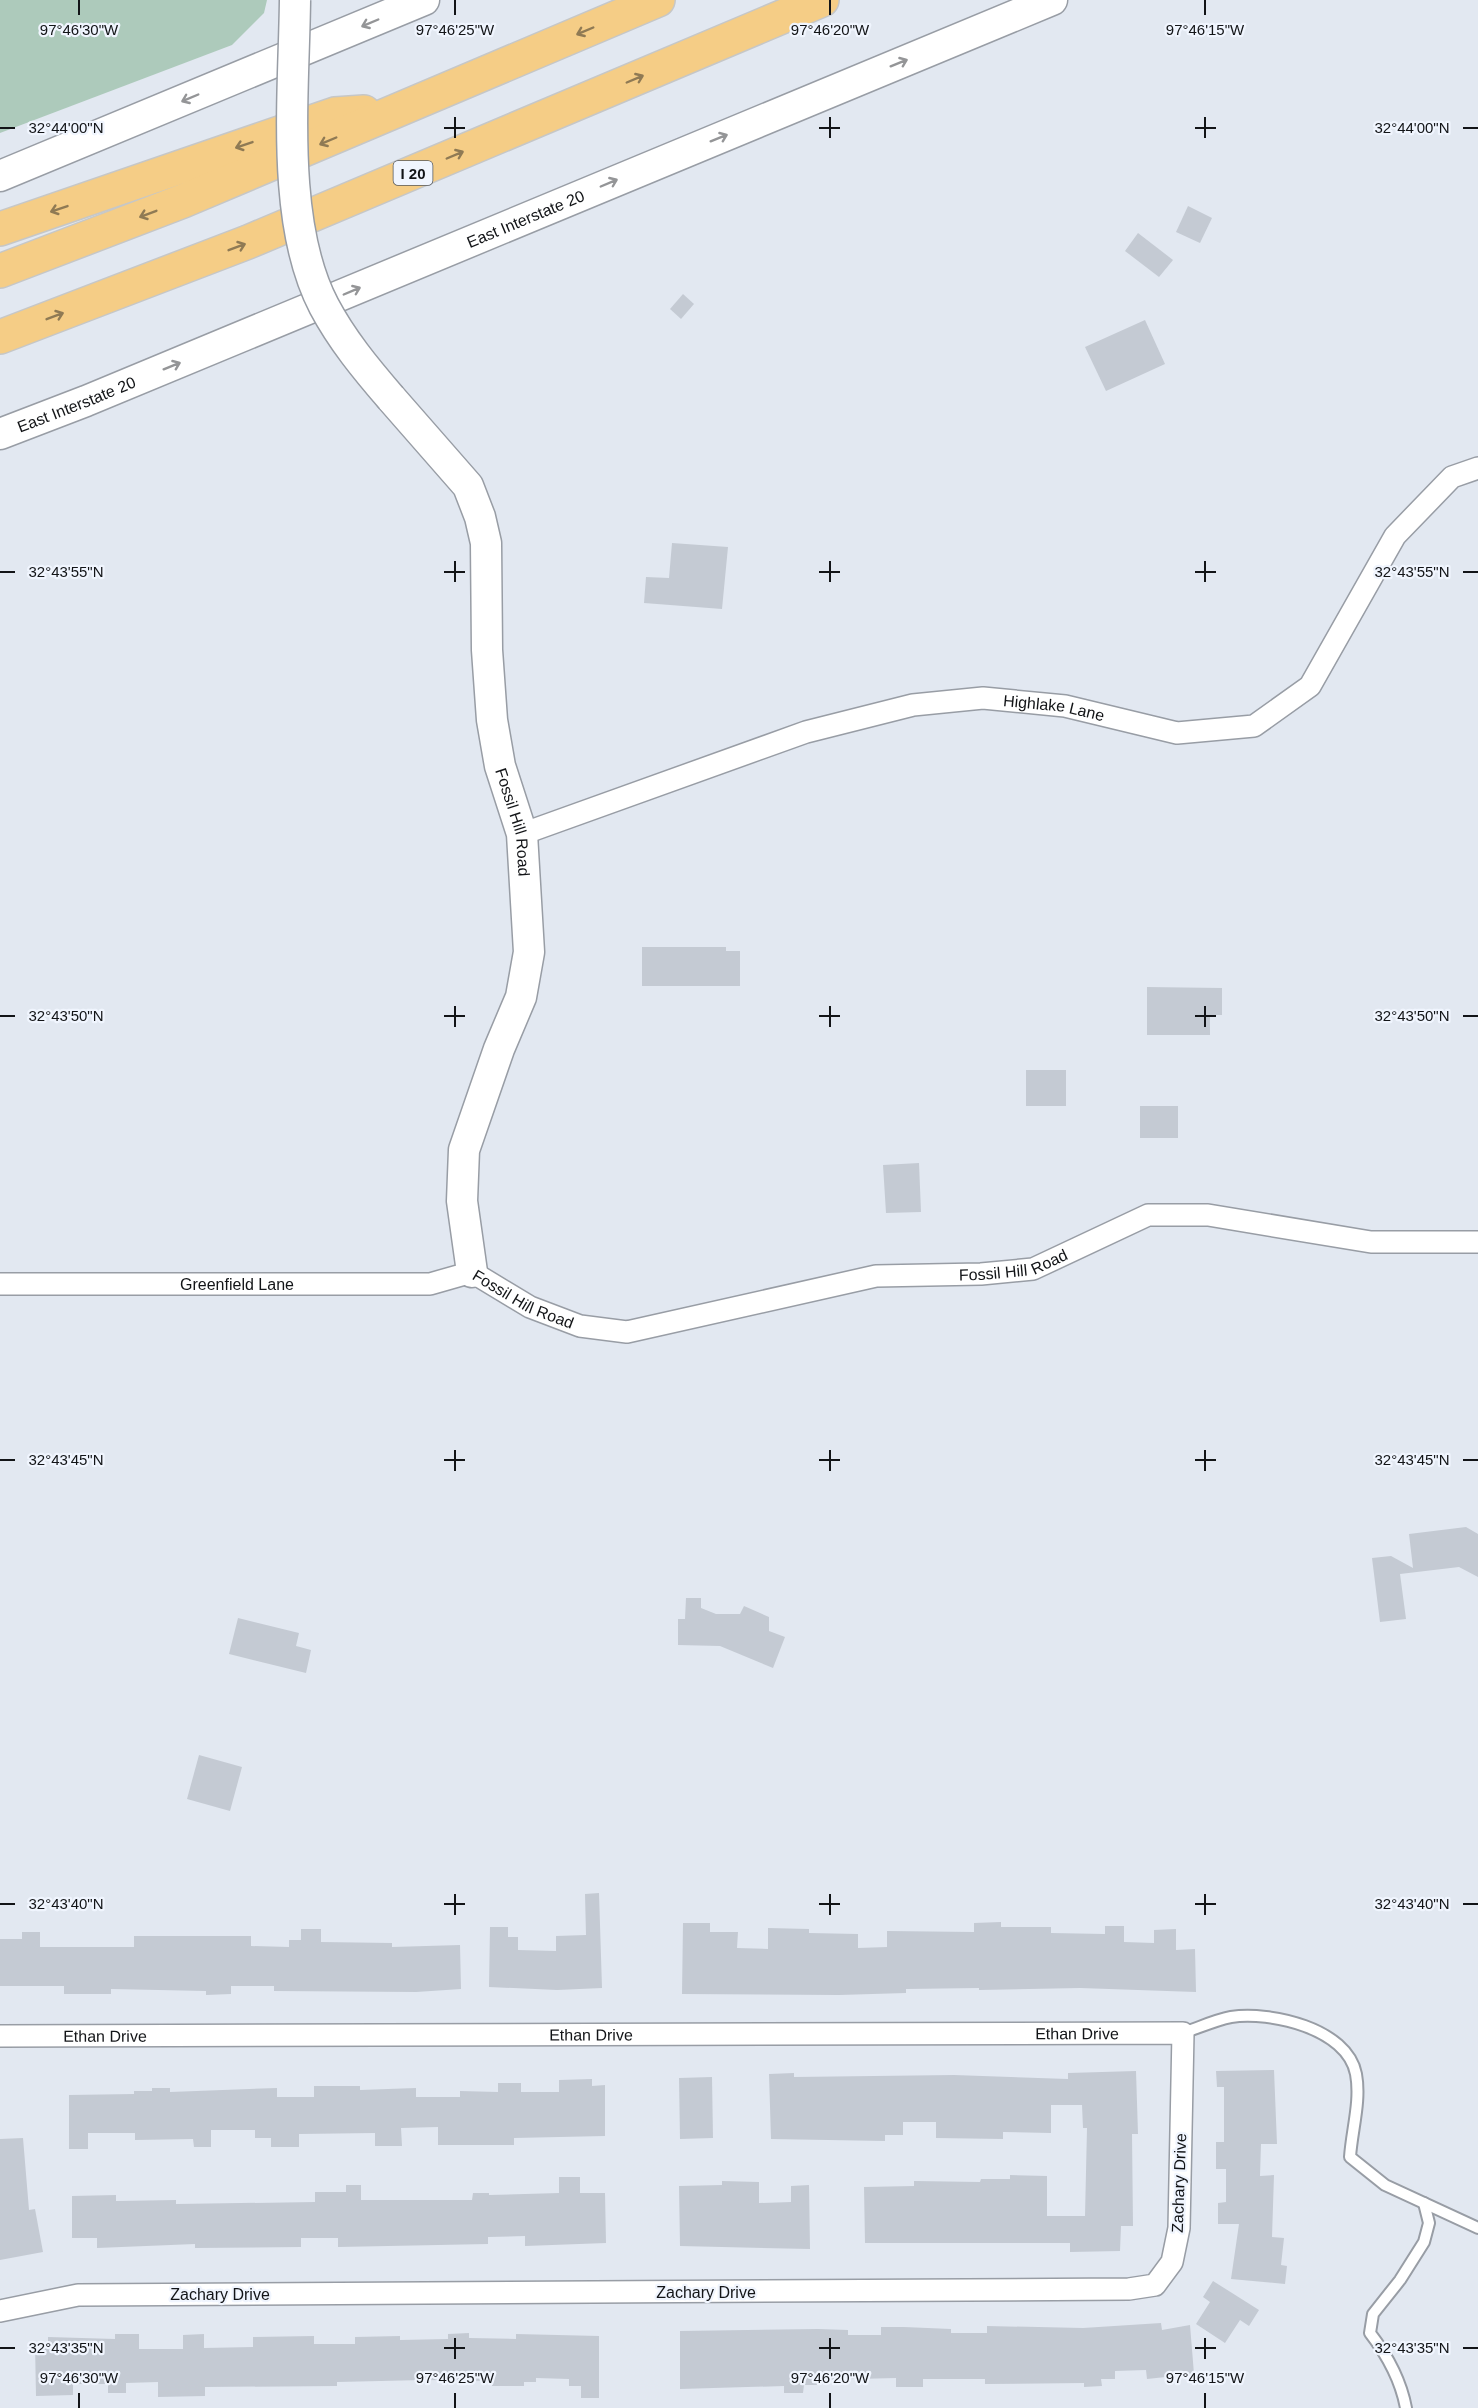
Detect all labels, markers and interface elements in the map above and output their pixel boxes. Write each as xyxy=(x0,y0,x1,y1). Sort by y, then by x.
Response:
one-way arrow xyxy=(361,18,379,29)
text: 97°46'30"W xyxy=(40,21,119,38)
text: 97°46'25"W xyxy=(416,21,495,38)
text: 97°46'20"W xyxy=(791,21,870,38)
text: 97°46'15"W xyxy=(1166,21,1245,38)
one-way arrow xyxy=(577,26,595,38)
one-way arrow xyxy=(889,57,908,68)
one-way arrow xyxy=(625,73,644,84)
one-way arrow xyxy=(181,93,199,104)
text: 32°44'00"N xyxy=(28,119,104,136)
text: 32°44'00"N xyxy=(1374,119,1450,136)
one-way arrow xyxy=(709,132,728,143)
one-way arrow xyxy=(320,136,338,147)
one-way arrow xyxy=(235,141,254,152)
one-way arrow xyxy=(446,149,464,160)
road number: I 20 xyxy=(394,161,432,185)
one-way arrow xyxy=(599,177,618,188)
street label: East Interstate 20 xyxy=(464,187,587,250)
one-way arrow xyxy=(50,204,69,215)
one-way arrow xyxy=(139,210,158,221)
one-way arrow xyxy=(227,240,246,251)
one-way arrow xyxy=(342,285,361,296)
one-way arrow xyxy=(45,310,63,321)
one-way arrow xyxy=(162,360,180,371)
street label: East Interstate 20 xyxy=(15,373,138,435)
text: 32°43'55"N xyxy=(28,563,104,580)
text: 32°43'55"N xyxy=(1374,563,1450,580)
street label: Highlake Lane xyxy=(1002,692,1106,724)
street label: Fossil Hill Road xyxy=(493,766,533,877)
text: 32°43'50"N xyxy=(28,1007,104,1024)
text: 32°43'50"N xyxy=(1374,1007,1450,1024)
street label: Fossil Hill Road xyxy=(959,1246,1070,1283)
street label: Fossil Hill Road xyxy=(470,1266,576,1331)
street label: Greenfield Lane xyxy=(180,1276,294,1293)
text: 32°43'45"N xyxy=(28,1451,104,1468)
text: 32°43'45"N xyxy=(1374,1451,1450,1468)
text: 32°43'40"N xyxy=(28,1895,104,1912)
text: 32°43'40"N xyxy=(1374,1895,1450,1912)
street label: Ethan Drive xyxy=(1035,2025,1119,2042)
street label: Ethan Drive xyxy=(549,2026,633,2043)
street label: Ethan Drive xyxy=(63,2027,147,2044)
street label: Zachary Drive xyxy=(1169,2133,1189,2233)
street label: Zachary Drive xyxy=(656,2284,756,2301)
street label: Zachary Drive xyxy=(170,2286,270,2303)
text: 32°43'35"N xyxy=(28,2339,104,2356)
text: 32°43'35"N xyxy=(1374,2339,1450,2356)
text: 97°46'30"W xyxy=(40,2369,119,2386)
text: 97°46'25"W xyxy=(416,2369,495,2386)
text: 97°46'20"W xyxy=(791,2369,870,2386)
text: 97°46'15"W xyxy=(1166,2369,1245,2386)

